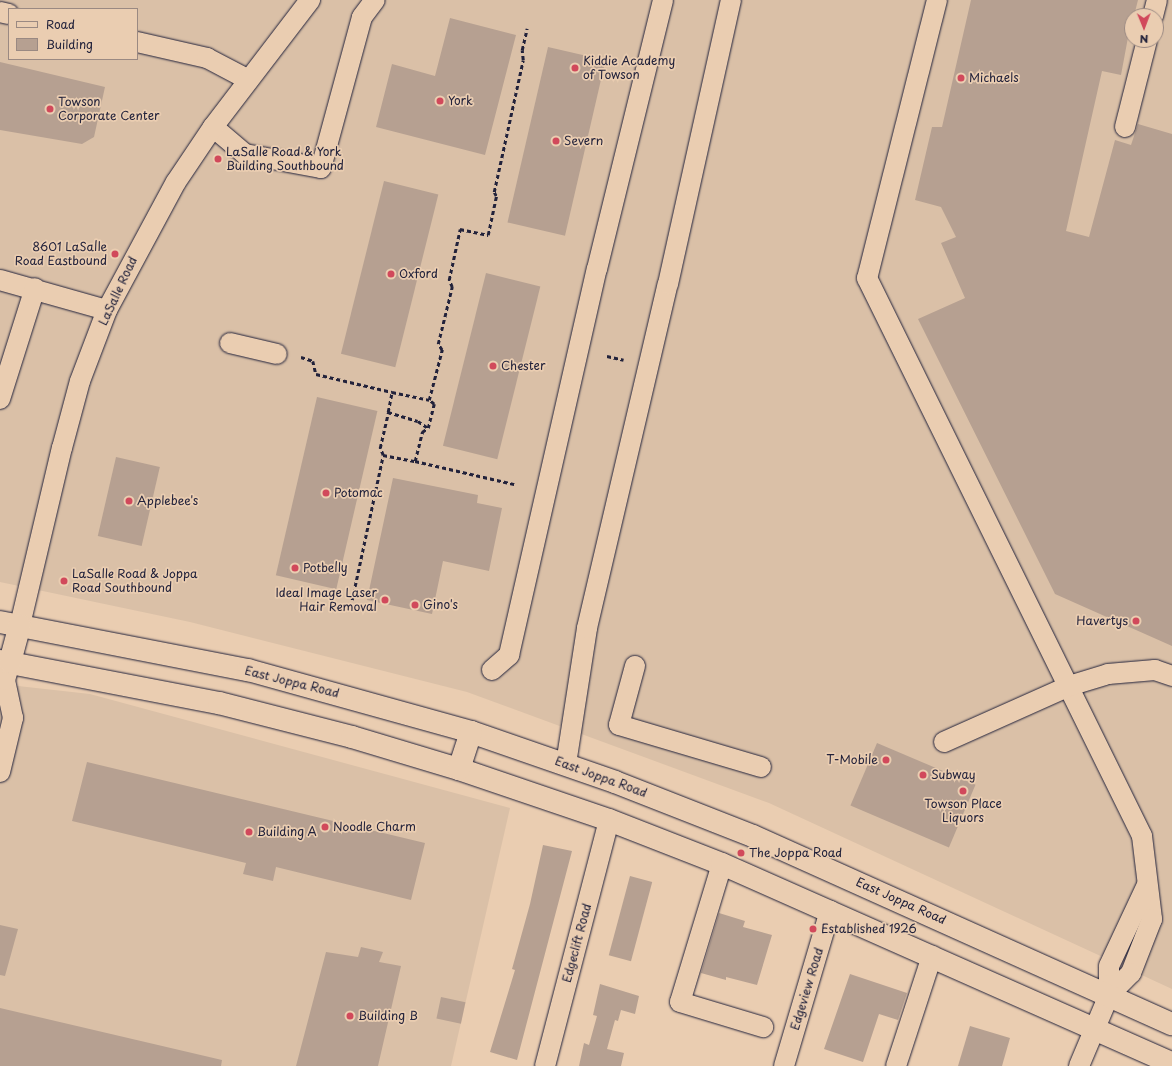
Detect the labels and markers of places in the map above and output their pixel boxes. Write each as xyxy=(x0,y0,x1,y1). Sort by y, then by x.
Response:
place label: Kiddie Academy of Towson xyxy=(583,54,675,82)
marker: Kiddie Academy of Towson xyxy=(570,63,580,73)
place label: Michaels xyxy=(969,71,1019,85)
marker: Michaels xyxy=(956,73,966,83)
place label: York xyxy=(448,94,473,108)
place label: Towson Corporate Center xyxy=(58,95,160,123)
marker: York xyxy=(435,96,445,106)
marker: Towson Corporate Center xyxy=(45,104,55,114)
place label: Severn xyxy=(564,134,603,148)
marker: Severn xyxy=(551,136,561,146)
place label: LaSalle Road & York Building Southbound xyxy=(226,145,344,173)
marker: LaSalle Road & York Building Southbound xyxy=(213,154,223,164)
place label: 8601 LaSalle Road Eastbound xyxy=(15,240,107,268)
marker: 8601 LaSalle Road Eastbound xyxy=(110,249,120,259)
place label: Oxford xyxy=(399,267,438,281)
marker: Oxford xyxy=(386,269,396,279)
place label: Chester xyxy=(501,359,546,373)
marker: Chester xyxy=(488,361,498,371)
place label: Potomac xyxy=(334,486,383,500)
marker: Potomac xyxy=(321,488,331,498)
place label: Applebee's xyxy=(137,494,198,508)
marker: Applebee's xyxy=(124,496,134,506)
place label: Potbelly xyxy=(303,561,348,575)
marker: Potbelly xyxy=(290,563,300,573)
place label: LaSalle Road & Joppa Road Southbound xyxy=(72,567,199,595)
marker: LaSalle Road & Joppa Road Southbound xyxy=(59,576,69,586)
place label: Ideal Image Laser Hair Removal xyxy=(275,586,377,614)
marker: Ideal Image Laser Hair Removal xyxy=(380,595,390,605)
place label: Gino's xyxy=(423,598,458,612)
marker: Gino's xyxy=(410,600,420,610)
place label: Havertys xyxy=(1076,614,1128,628)
marker: Havertys xyxy=(1131,616,1141,626)
place label: T-Mobile xyxy=(826,753,878,767)
marker: T-Mobile xyxy=(881,755,891,765)
place label: Subway xyxy=(931,768,976,782)
marker: Subway xyxy=(918,770,928,780)
marker: Towson Place Liquors xyxy=(958,786,968,796)
place label: Towson Place Liquors xyxy=(924,797,1002,825)
place label: Noodle Charm xyxy=(333,820,417,834)
marker: Noodle Charm xyxy=(320,822,330,832)
place label: Building A xyxy=(257,825,317,839)
marker: Building A xyxy=(244,827,254,837)
place label: The Joppa Road xyxy=(749,846,842,860)
marker: The Joppa Road xyxy=(736,848,746,858)
place label: Established 1926 xyxy=(821,922,917,936)
marker: Established 1926 xyxy=(808,924,818,934)
place label: Building B xyxy=(358,1009,417,1023)
marker: Building B xyxy=(345,1011,355,1021)

